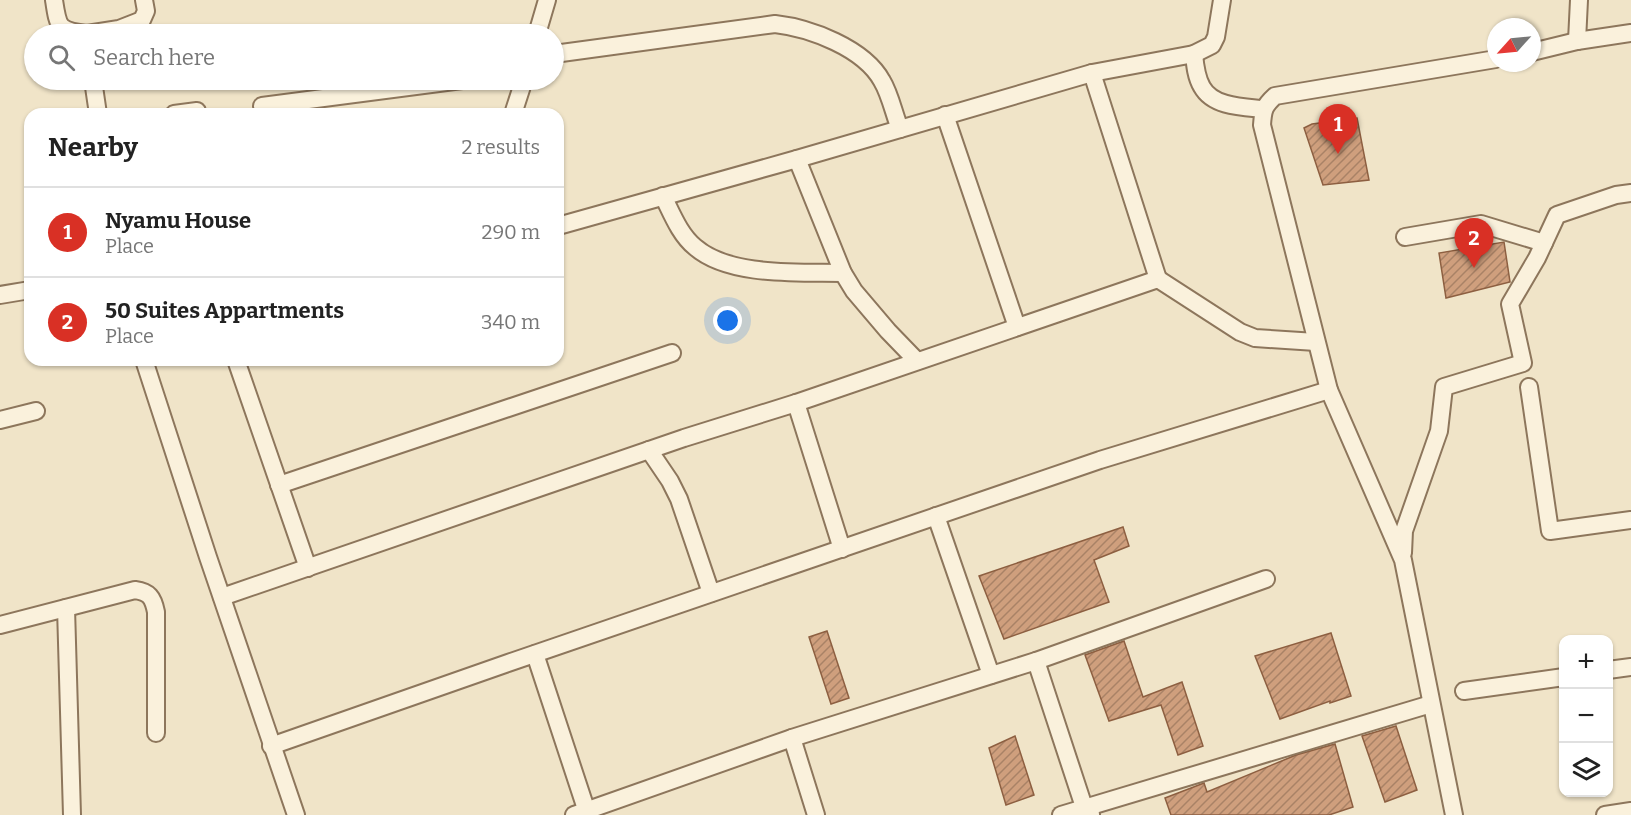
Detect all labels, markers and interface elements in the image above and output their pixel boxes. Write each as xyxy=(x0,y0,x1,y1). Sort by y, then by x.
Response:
north arrow xyxy=(1487,18,1541,72)
search box xyxy=(24,24,564,90)
icon: search xyxy=(45,41,78,74)
text: Search here xyxy=(93,44,215,71)
pin: 1 xyxy=(1318,104,1358,154)
text: Nearby xyxy=(48,132,138,163)
text: 2 results xyxy=(461,135,540,159)
text: Nyamu House xyxy=(105,207,251,234)
pin: 2 xyxy=(1454,218,1494,268)
text: 1 xyxy=(63,220,72,244)
text: 290 m xyxy=(482,220,540,244)
text: Place xyxy=(105,234,154,258)
text: 50 Suites Appartments xyxy=(105,297,344,324)
your location xyxy=(713,306,742,335)
text: 2 xyxy=(62,310,73,334)
text: 340 m xyxy=(481,310,540,334)
text: Place xyxy=(105,324,154,348)
map controls xyxy=(1559,635,1613,797)
button: + xyxy=(1559,635,1613,689)
button: − xyxy=(1559,689,1613,743)
button: layers xyxy=(1559,743,1613,797)

